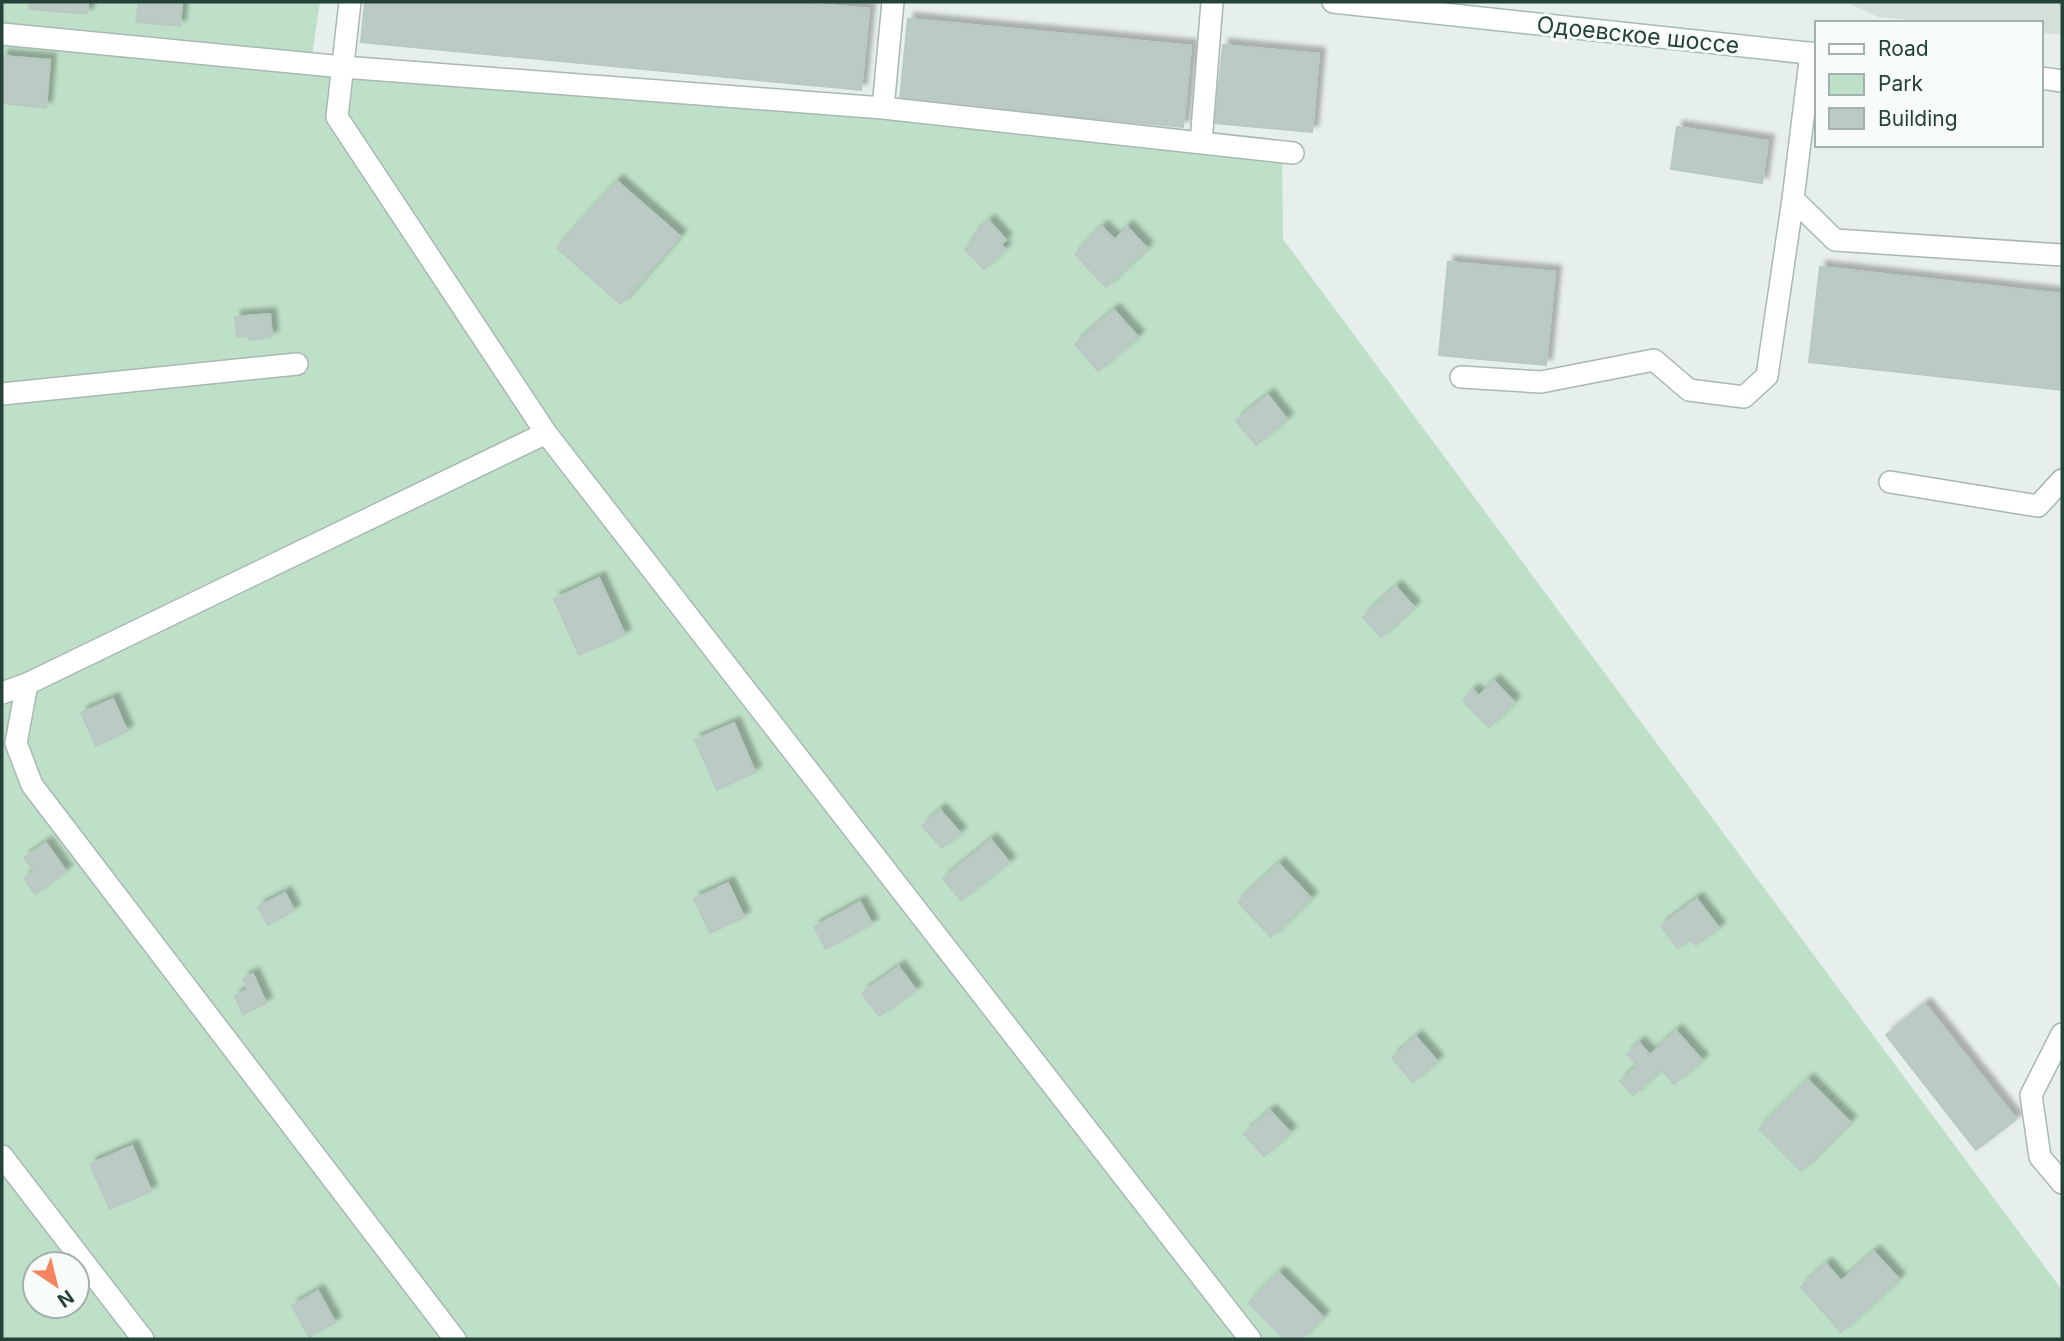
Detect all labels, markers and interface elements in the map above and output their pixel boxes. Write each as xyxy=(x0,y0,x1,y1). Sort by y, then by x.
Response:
street label: Одоевское шоссе xyxy=(1535,10,1741,60)
legend xyxy=(1815,21,2043,147)
text: Road xyxy=(1878,36,1929,61)
text: Park xyxy=(1878,71,1923,96)
text: Building xyxy=(1878,106,1958,131)
north arrow xyxy=(21,1250,91,1320)
text: N xyxy=(53,1285,78,1312)

